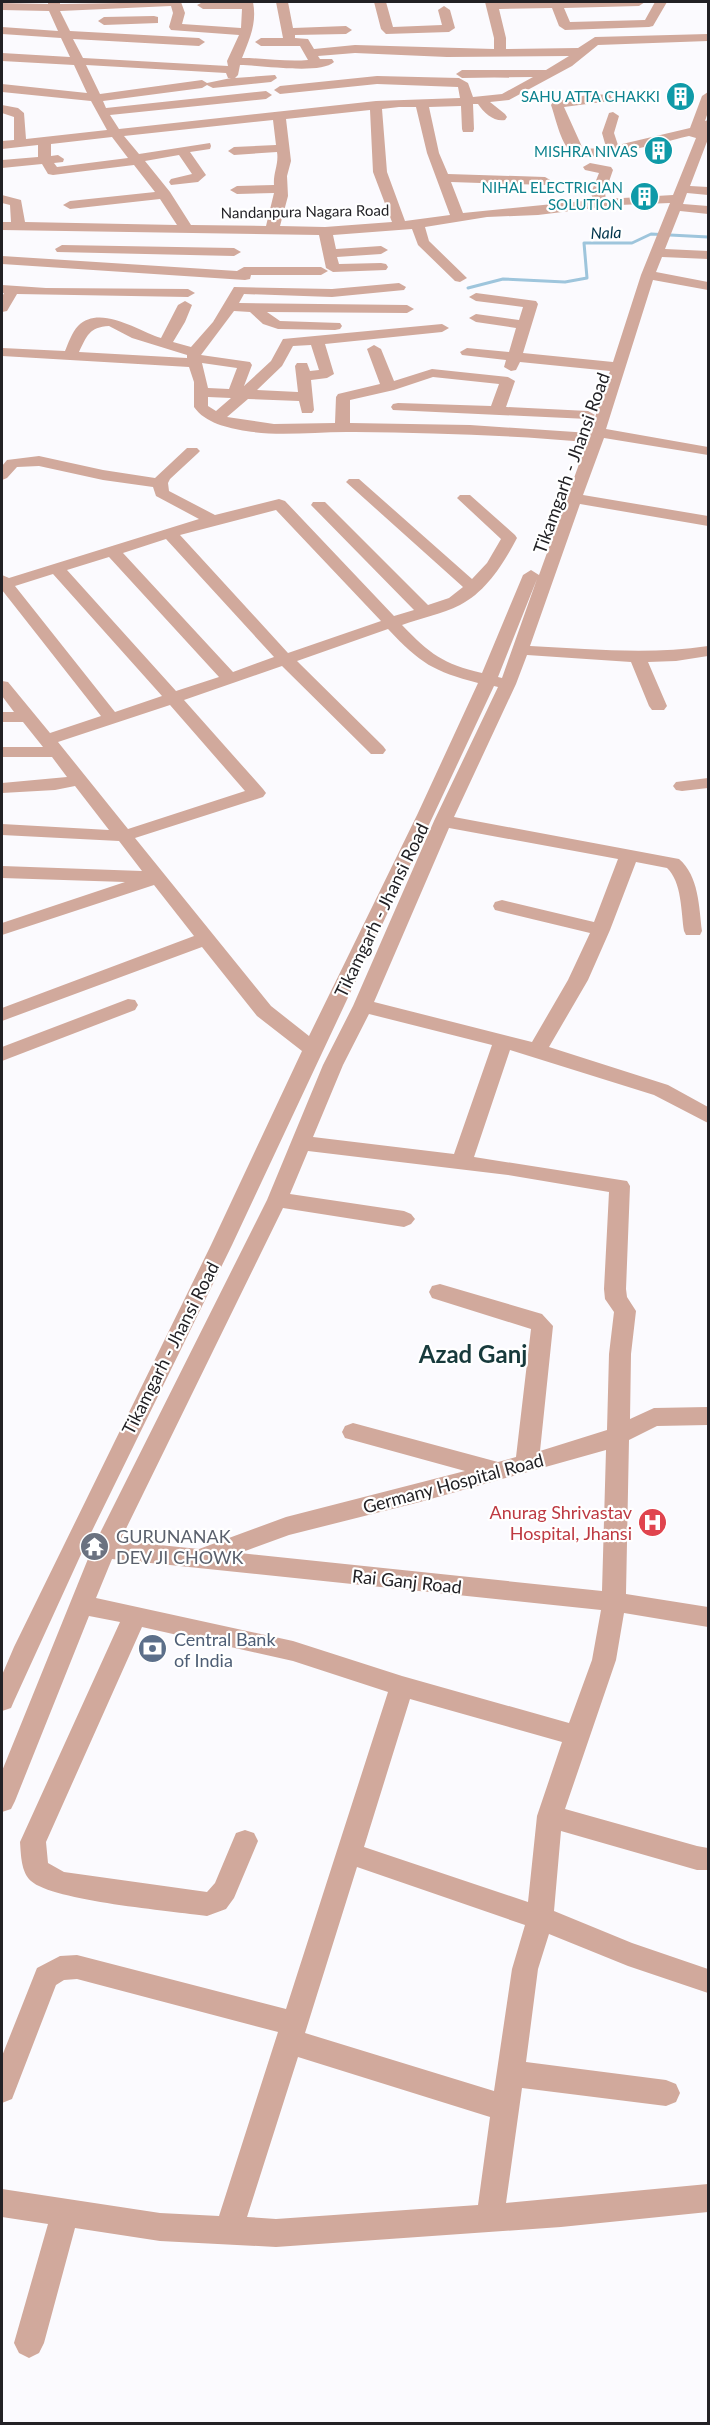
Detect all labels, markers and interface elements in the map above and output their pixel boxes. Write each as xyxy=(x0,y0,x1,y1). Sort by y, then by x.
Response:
building icon: SAHU ATTA CHAKKI xyxy=(665,80,697,112)
place label: SAHU ATTA CHAKKI xyxy=(521,87,660,105)
building icon: MISHRA NIVAS xyxy=(643,135,675,167)
place label: MISHRA NIVAS xyxy=(534,142,638,160)
place label: NIHAL ELECTRICIAN SOLUTION xyxy=(482,178,623,213)
building icon: NIHAL ELECTRICIAN SOLUTION xyxy=(628,180,660,212)
street label: Nandanpura Nagara Road xyxy=(221,201,389,221)
water label: Nala xyxy=(590,222,622,242)
street label: Tikamgarh - Jhansi Road xyxy=(528,369,614,557)
street label: Tikamgarh - Jhansi Road xyxy=(329,819,433,1001)
street label: Tikamgarh - Jhansi Road xyxy=(117,1258,223,1438)
district label: Azad Ganj xyxy=(418,1339,527,1368)
street label: Germany Hospital Road xyxy=(360,1448,546,1518)
place label: Anurag Shrivastav Hospital, Jhansi xyxy=(490,1501,633,1544)
hospital icon: Anurag Shrivastav Hospital, Jhansi xyxy=(637,1506,669,1538)
place label: GURUNANAK DEV JI CHOWK xyxy=(116,1525,244,1568)
temple icon: GURUNANAK DEV JI CHOWK xyxy=(79,1530,111,1562)
street label: Rai Ganj Road xyxy=(351,1564,463,1598)
place label: Central Bank of India xyxy=(174,1628,276,1671)
bank icon: Central Bank of India xyxy=(137,1633,169,1665)

